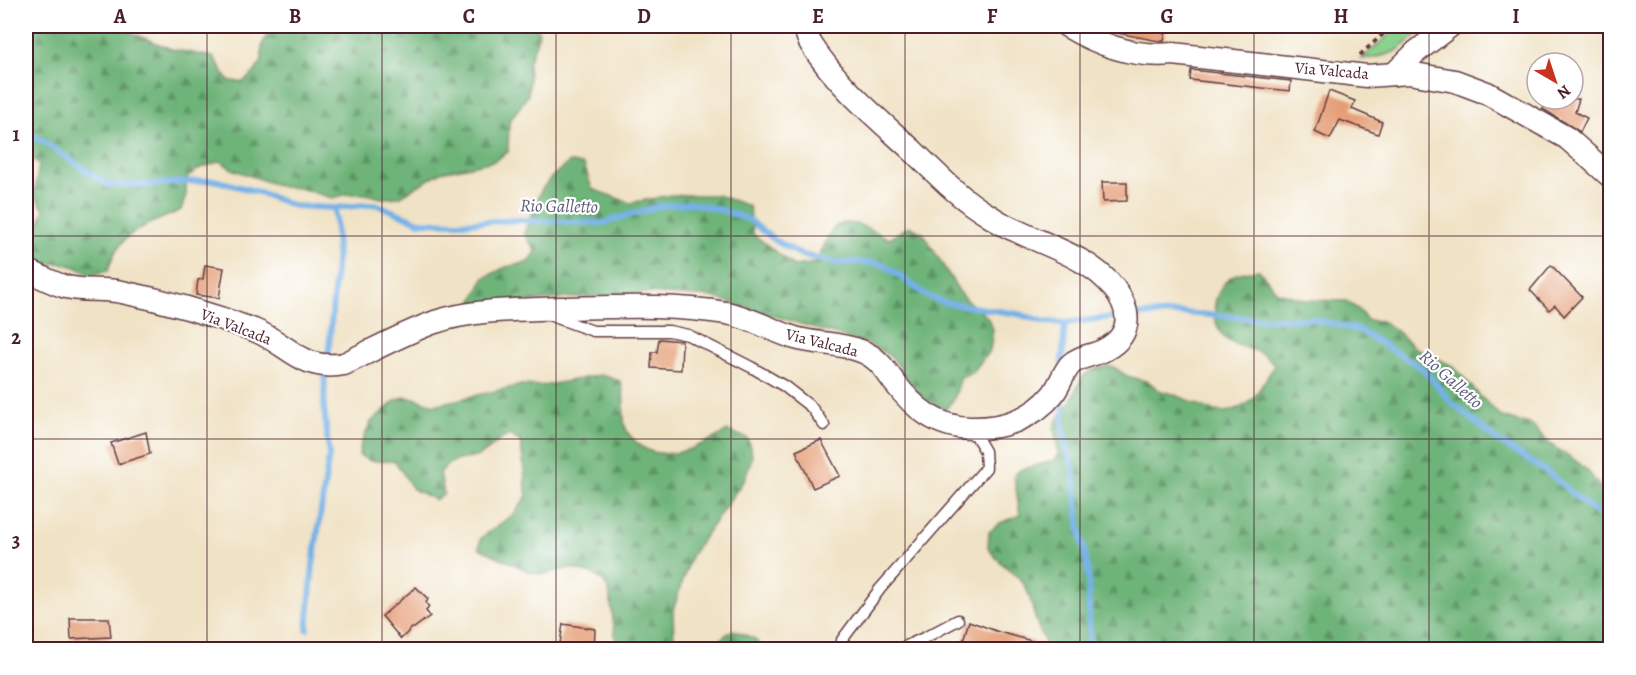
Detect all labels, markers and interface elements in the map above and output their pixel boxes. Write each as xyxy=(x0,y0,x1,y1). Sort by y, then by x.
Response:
text: A xyxy=(113,3,127,30)
text: B xyxy=(289,3,301,30)
text: C xyxy=(463,3,475,30)
text: D xyxy=(637,3,651,30)
text: E xyxy=(812,3,824,30)
text: F xyxy=(987,3,998,30)
text: G xyxy=(1160,3,1174,30)
text: H xyxy=(1334,3,1349,30)
text: I xyxy=(1512,3,1520,30)
north arrow xyxy=(1525,51,1585,111)
street label: Via Valcada xyxy=(1293,57,1370,85)
text: N xyxy=(1552,80,1575,104)
text: 1 xyxy=(12,121,20,148)
water label: Rio Galletto xyxy=(520,193,598,219)
street label: Via Valcada xyxy=(196,303,275,351)
street label: Via Valcada xyxy=(782,323,861,363)
text: 2 xyxy=(11,324,21,351)
water label: Rio Galletto xyxy=(1414,344,1488,414)
text: 3 xyxy=(12,527,20,554)

